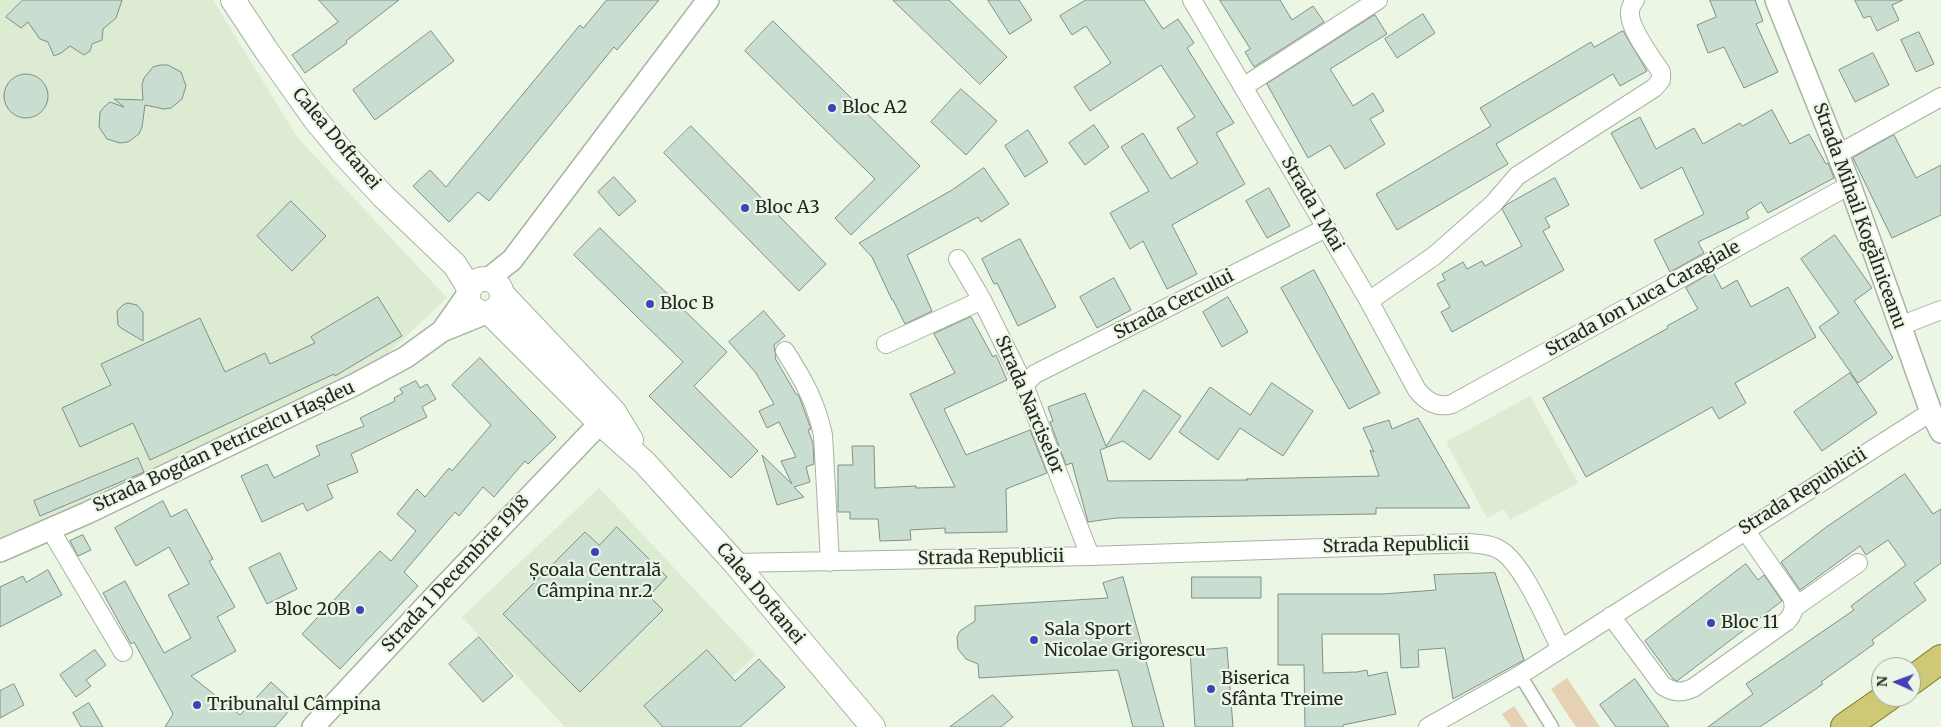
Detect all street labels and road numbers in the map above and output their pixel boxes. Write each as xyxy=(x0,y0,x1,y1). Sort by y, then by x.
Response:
street label: Calea Doftanei xyxy=(287,84,385,194)
street label: Strada Mihail Kogălniceanu xyxy=(1808,100,1910,332)
street label: Strada 1 Mai xyxy=(1276,153,1348,255)
street label: Strada Ion Luca Caragiale xyxy=(1542,236,1744,362)
street label: Strada Cercului xyxy=(1111,266,1237,344)
street label: Strada Narciselor xyxy=(990,333,1068,477)
street label: Strada Bogdan Petriceicu Hașdeu xyxy=(90,377,358,517)
street label: Strada Republicii xyxy=(1735,444,1871,540)
street label: Strada 1 Decembrie 1918 xyxy=(378,491,534,657)
street label: Strada Republicii xyxy=(1322,534,1470,558)
street label: Calea Doftanei xyxy=(711,539,809,649)
street label: Strada Republicii xyxy=(917,546,1065,570)

